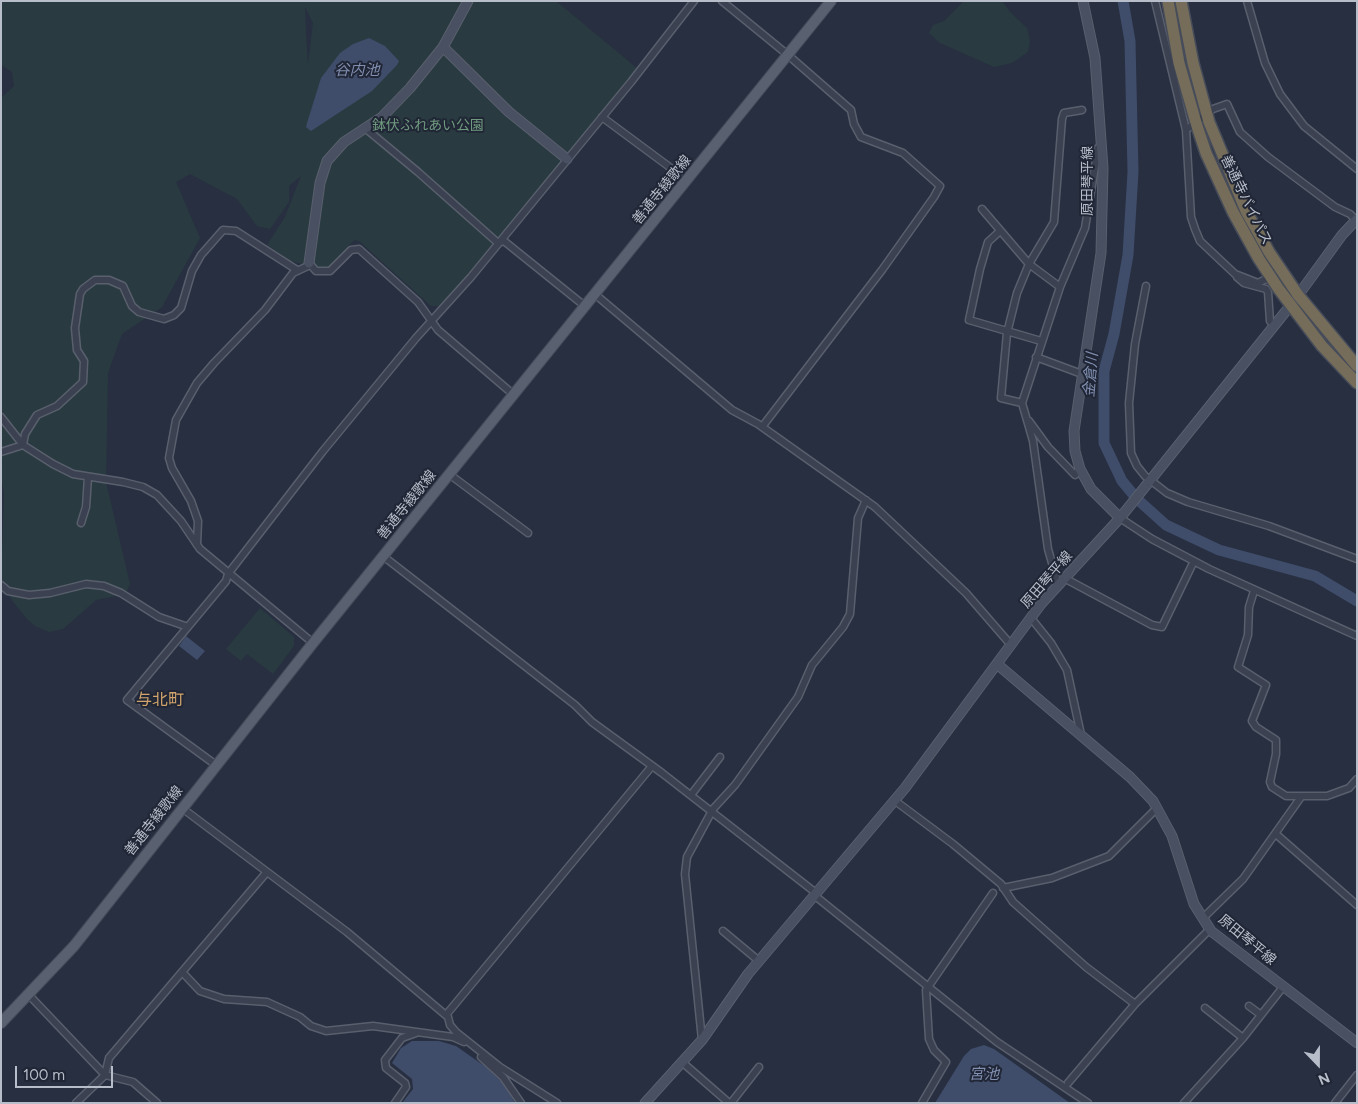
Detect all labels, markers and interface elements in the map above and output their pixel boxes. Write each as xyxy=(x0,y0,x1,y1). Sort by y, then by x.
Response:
water label: 谷内池 xyxy=(335,62,379,80)
park label: 鉢伏ふれあい公園 xyxy=(372,118,484,134)
street label: 原田琴平線 xyxy=(1080,146,1096,216)
street label: 善通寺綾歌線 xyxy=(629,152,695,228)
street label: 善通寺バイパス xyxy=(1217,152,1275,248)
water label: 金倉川 xyxy=(1080,352,1102,398)
street label: 善通寺綾歌線 xyxy=(374,467,440,543)
street label: 原田琴平線 xyxy=(1018,548,1076,612)
district label: 与北町 xyxy=(136,690,184,710)
street label: 善通寺綾歌線 xyxy=(122,783,186,859)
street label: 原田琴平線 xyxy=(1215,911,1279,969)
north arrow xyxy=(1293,1039,1343,1089)
scale bar xyxy=(18,1056,115,1088)
text: 100 m xyxy=(23,1066,65,1084)
water label: 宮池 xyxy=(969,1066,999,1084)
text: N xyxy=(1316,1068,1332,1088)

